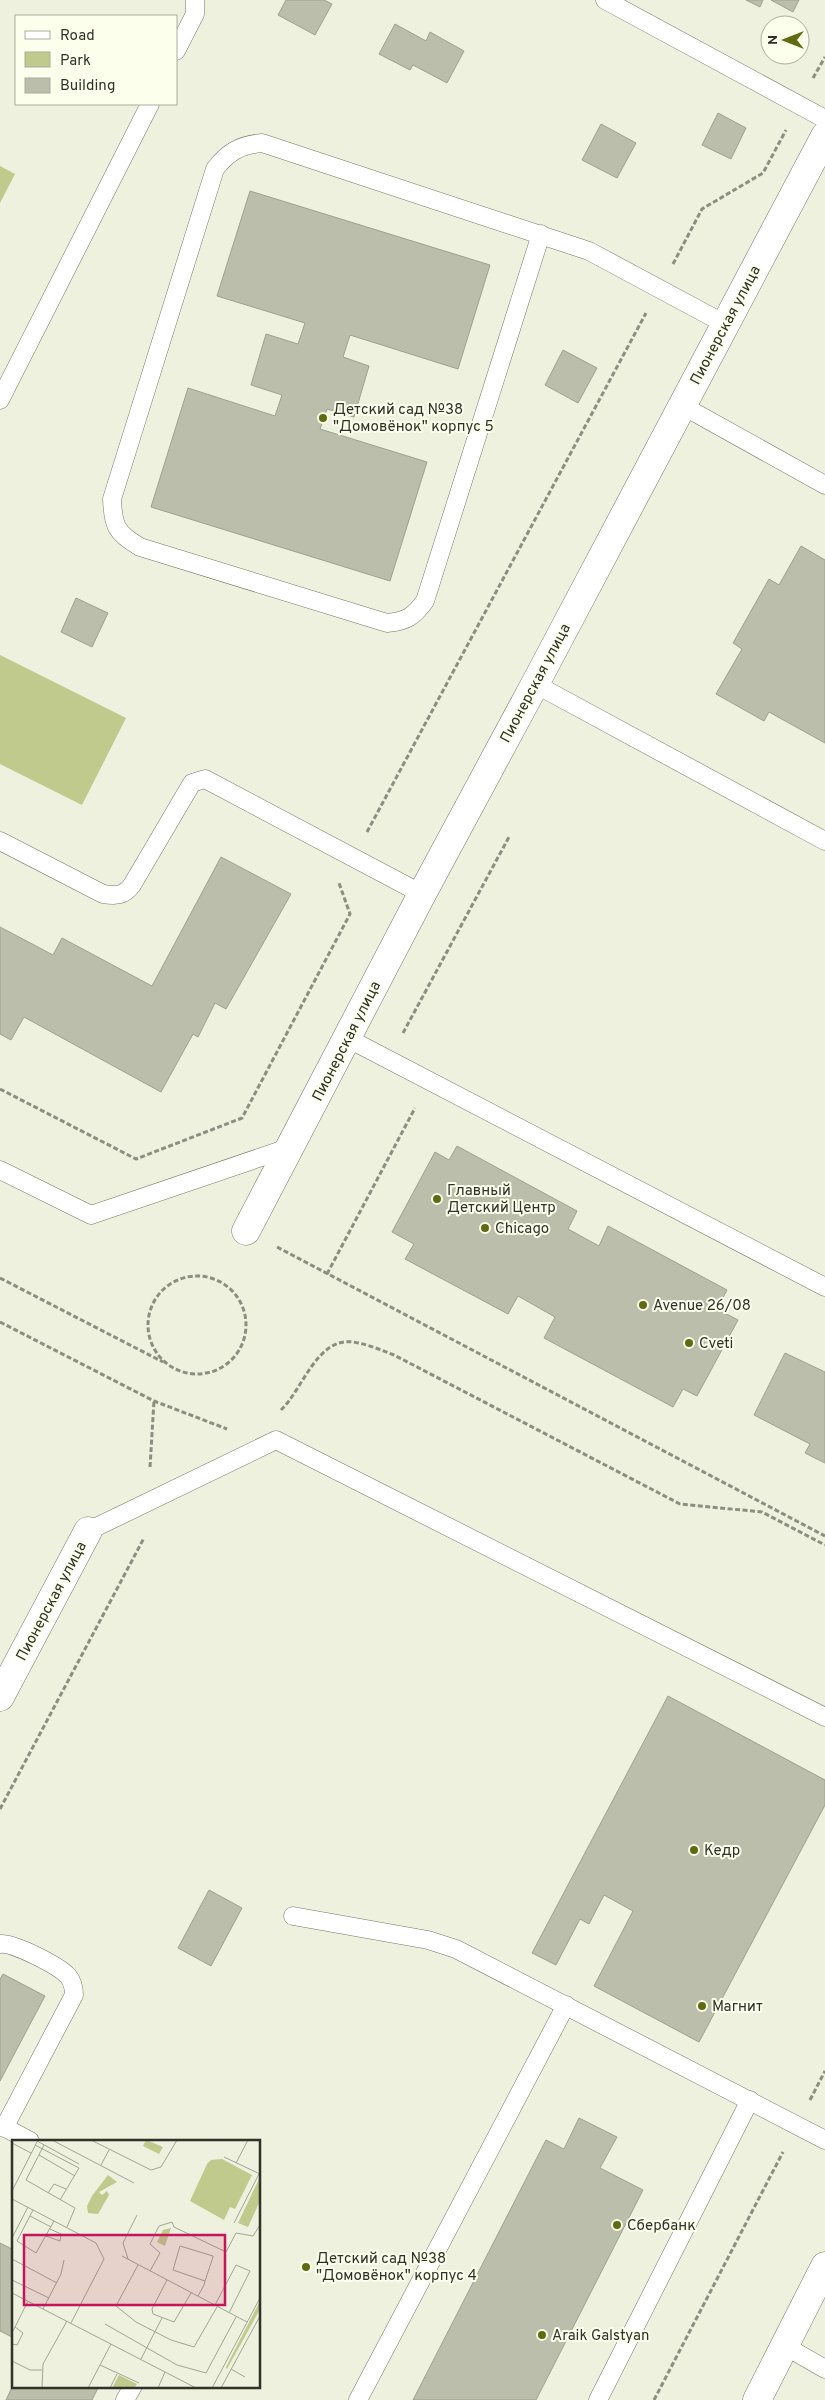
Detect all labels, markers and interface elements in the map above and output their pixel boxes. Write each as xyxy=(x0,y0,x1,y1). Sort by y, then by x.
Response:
legend xyxy=(15,15,178,105)
north arrow xyxy=(760,15,810,65)
text: Road xyxy=(60,27,95,46)
text: N xyxy=(765,35,782,45)
text: Park xyxy=(60,52,91,71)
text: Building xyxy=(60,77,115,96)
street label: Пионерская улица xyxy=(687,263,766,389)
place label: Детский сад №38 "Домовёнок" корпус 5 xyxy=(333,401,494,437)
marker: Детский сад №38 "Домовёнок" корпус 5 xyxy=(317,412,329,424)
street label: Пионерская улица xyxy=(497,621,576,747)
street label: Пионерская улица xyxy=(309,978,386,1105)
place label: Главный Детский Центр xyxy=(447,1182,556,1218)
marker: Главный Детский Центр xyxy=(431,1193,443,1205)
place label: Chicago xyxy=(495,1220,549,1239)
marker: Chicago xyxy=(479,1222,491,1234)
place label: Avenue 26/08 xyxy=(653,1297,751,1316)
marker: Avenue 26/08 xyxy=(637,1299,649,1311)
place label: Cveti xyxy=(699,1335,733,1354)
marker: Cveti xyxy=(683,1337,695,1349)
street label: Пионерская улица xyxy=(13,1539,92,1665)
place label: Кедр xyxy=(704,1842,740,1861)
marker: Кедр xyxy=(688,1844,700,1856)
place label: Магнит xyxy=(712,1998,763,2017)
marker: Магнит xyxy=(696,2000,708,2012)
inset map xyxy=(12,2140,260,2388)
place label: Сбербанк xyxy=(627,2217,696,2236)
marker: Сбербанк xyxy=(611,2219,623,2231)
place label: Детский сад №38 "Домовёнок" корпус 4 xyxy=(316,2250,477,2286)
marker: Детский сад №38 "Домовёнок" корпус 4 xyxy=(300,2261,312,2273)
place label: Araik Galstyan xyxy=(552,2327,650,2346)
marker: Araik Galstyan xyxy=(536,2329,548,2341)

